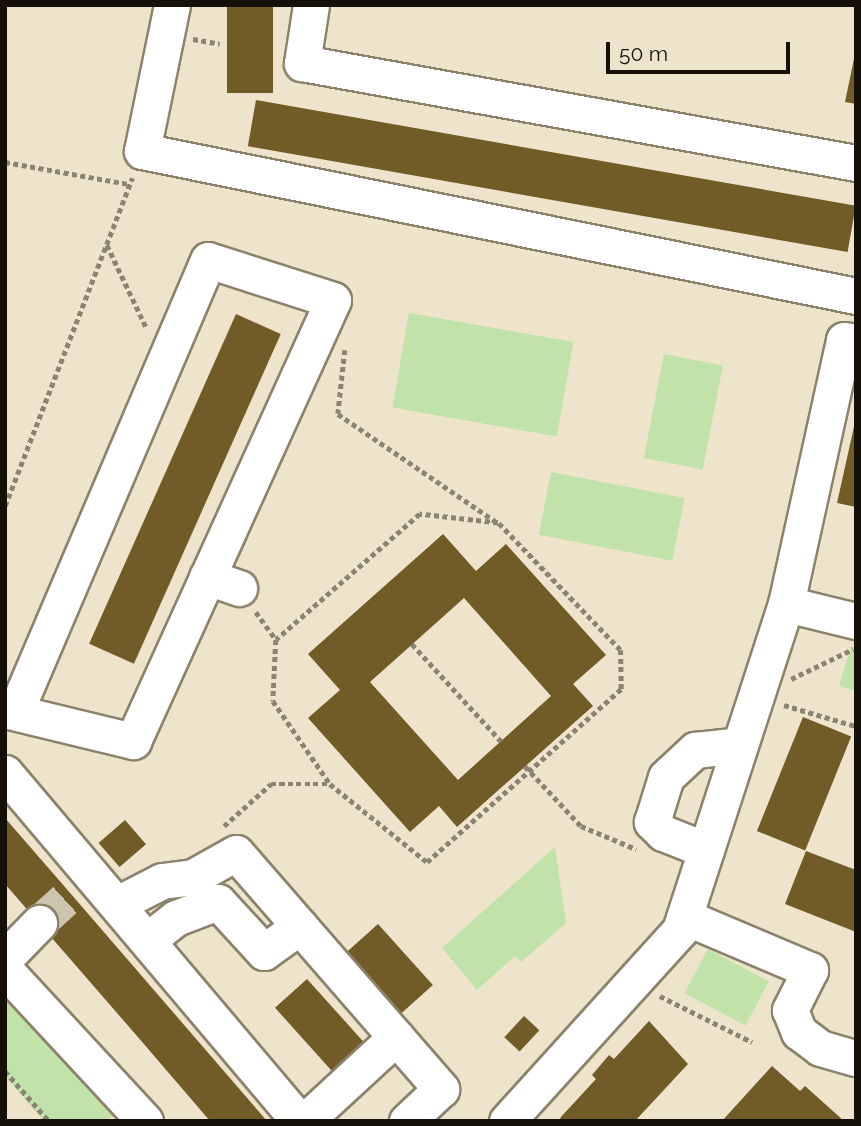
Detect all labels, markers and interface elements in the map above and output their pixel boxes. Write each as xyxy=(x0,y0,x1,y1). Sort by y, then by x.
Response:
scale bar xyxy=(609,28,793,72)
text: 50 m xyxy=(619,41,668,66)

